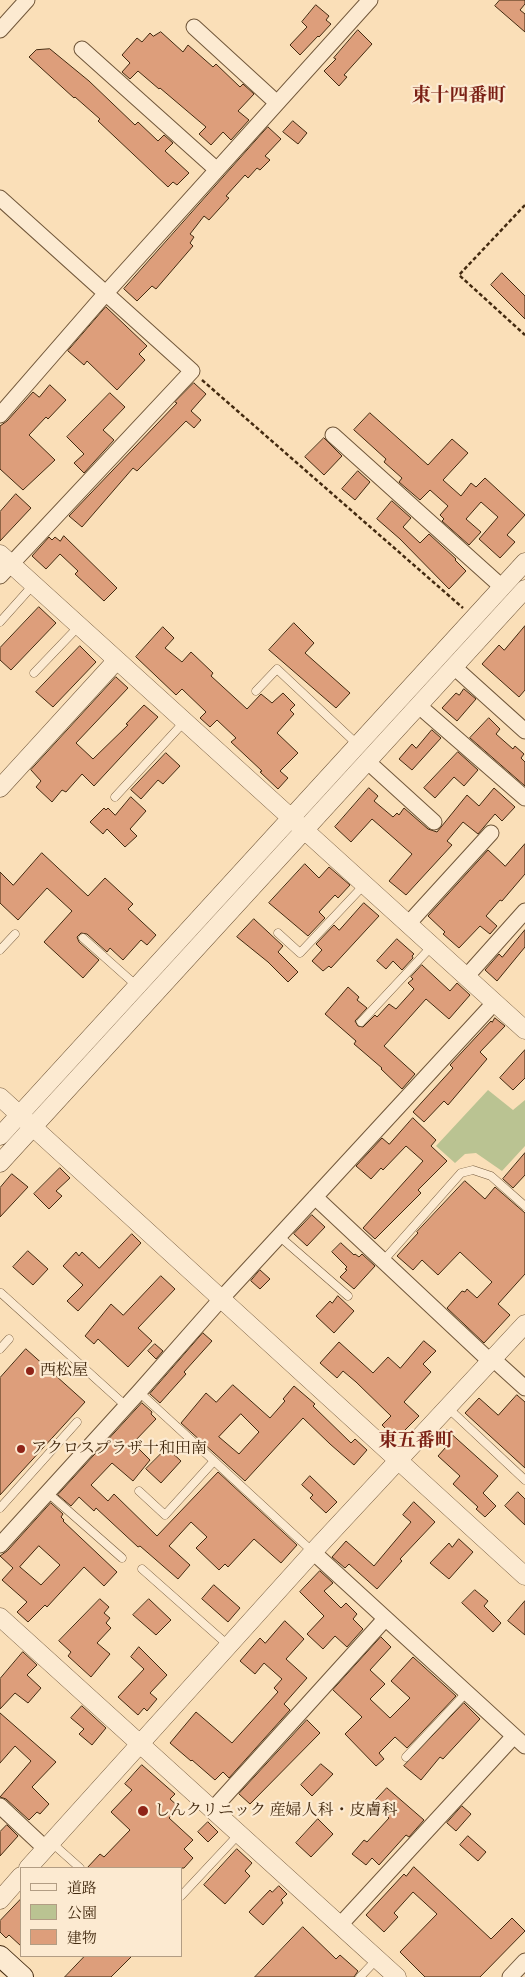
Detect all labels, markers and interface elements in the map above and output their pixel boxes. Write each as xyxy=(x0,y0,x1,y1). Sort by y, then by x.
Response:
district label: 東十四番町 xyxy=(412,85,506,107)
place label: 西松屋 xyxy=(40,1361,88,1381)
marker: 西松屋 xyxy=(24,1365,36,1377)
district label: 東五番町 xyxy=(378,1430,454,1452)
place label: アクロスプラザ十和田南 xyxy=(31,1439,207,1459)
marker: アクロスプラザ十和田南 xyxy=(15,1443,27,1455)
place label: しんクリニック 産婦人科・皮膚科 xyxy=(154,1801,397,1821)
marker: しんクリニック 産婦人科・皮膚科 xyxy=(136,1804,150,1818)
legend xyxy=(20,1867,182,1957)
text: 道路 xyxy=(67,1879,97,1897)
text: 公園 xyxy=(67,1904,97,1922)
text: 建物 xyxy=(67,1929,97,1947)

